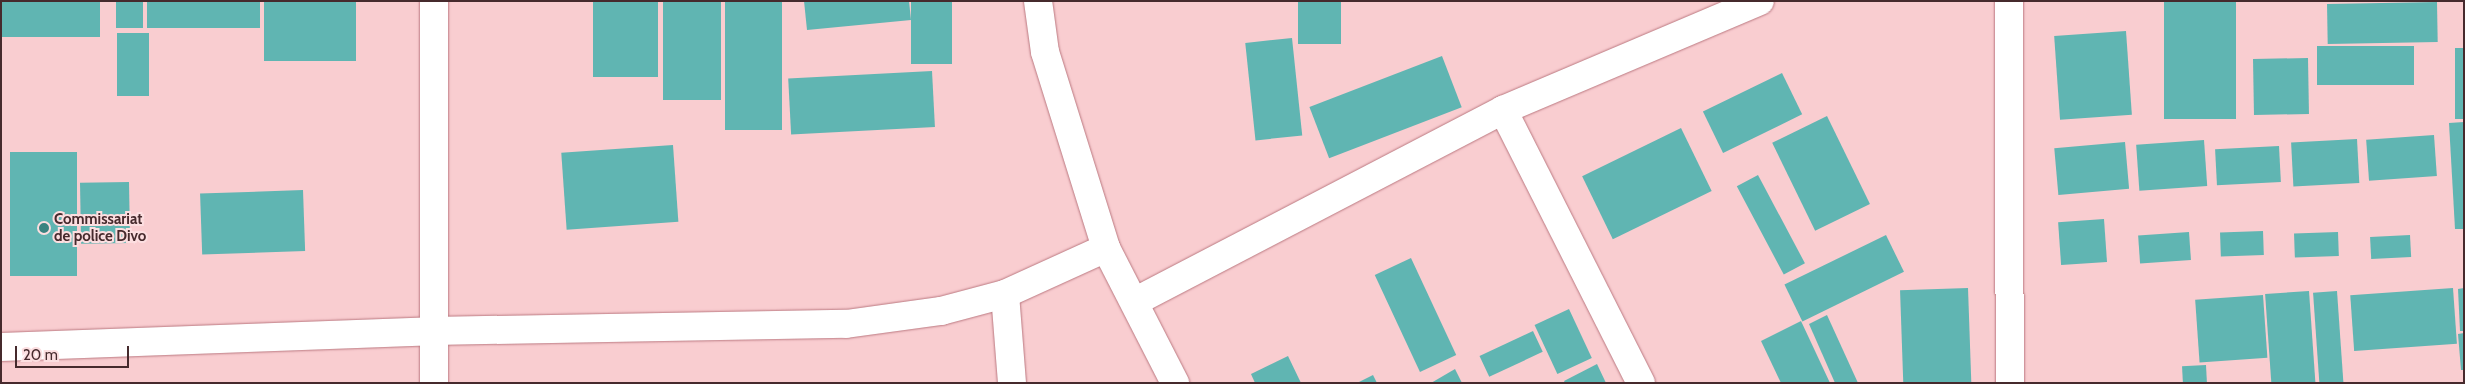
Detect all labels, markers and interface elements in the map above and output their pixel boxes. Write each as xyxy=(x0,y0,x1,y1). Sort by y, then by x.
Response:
place label: Commissariat de police Divo xyxy=(54,210,146,245)
marker: Commissariat de police Divo xyxy=(38,222,50,234)
scale bar xyxy=(18,336,131,368)
text: 20 m xyxy=(23,346,58,364)

